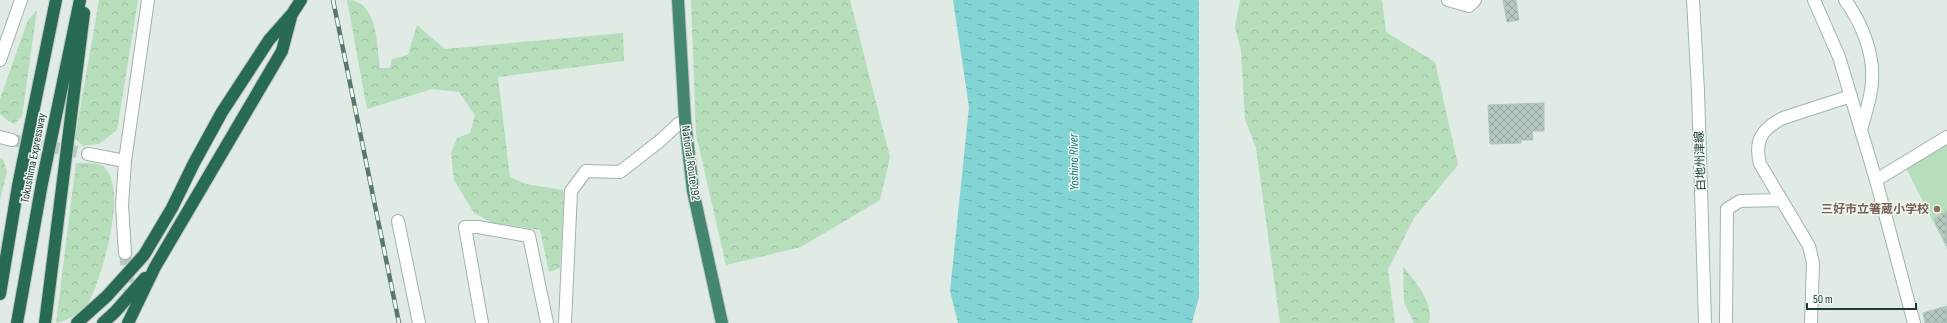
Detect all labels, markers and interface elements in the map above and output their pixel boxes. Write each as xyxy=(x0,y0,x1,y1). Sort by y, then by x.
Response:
street label: Tokushima Expressway xyxy=(17,111,50,204)
street label: National Route 192 xyxy=(678,125,703,202)
street label: 白地州津線 xyxy=(1692,131,1709,191)
water label: Yoshino River xyxy=(1065,132,1082,191)
place label: 三好市立箸蔵小学校 xyxy=(1821,202,1929,217)
marker: 三好市立箸蔵小学校 xyxy=(1932,204,1942,214)
scale bar xyxy=(1807,285,1916,311)
text: 50 m xyxy=(1813,292,1833,307)

